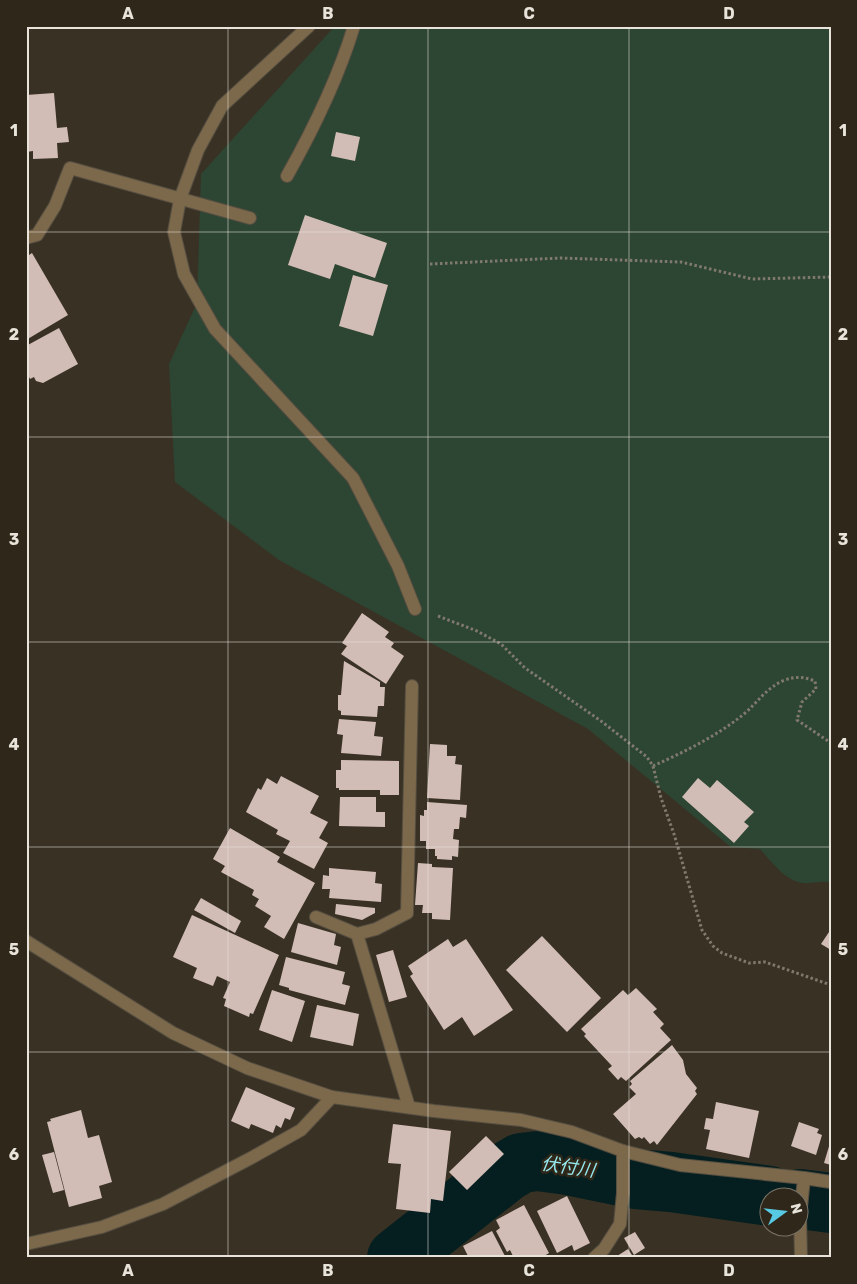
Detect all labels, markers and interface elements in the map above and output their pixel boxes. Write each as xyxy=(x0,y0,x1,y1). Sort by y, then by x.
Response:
text: A xyxy=(122,4,134,23)
text: B xyxy=(322,4,334,23)
text: C xyxy=(523,4,535,23)
text: D xyxy=(723,4,735,23)
text: 1 xyxy=(10,121,18,140)
text: 1 xyxy=(839,121,847,140)
text: 2 xyxy=(9,325,19,344)
text: 2 xyxy=(838,325,848,344)
text: 3 xyxy=(9,530,19,549)
text: 3 xyxy=(838,530,848,549)
text: 4 xyxy=(9,735,20,754)
text: 4 xyxy=(838,735,849,754)
text: 5 xyxy=(9,940,19,959)
text: 5 xyxy=(838,940,848,959)
text: 6 xyxy=(9,1145,19,1164)
text: 6 xyxy=(838,1145,848,1164)
water label: 伏付川 xyxy=(540,1152,598,1182)
north arrow xyxy=(760,1186,810,1236)
text: N xyxy=(787,1202,806,1216)
text: A xyxy=(122,1261,134,1280)
text: B xyxy=(322,1261,334,1280)
text: C xyxy=(523,1261,535,1280)
text: D xyxy=(723,1261,735,1280)

